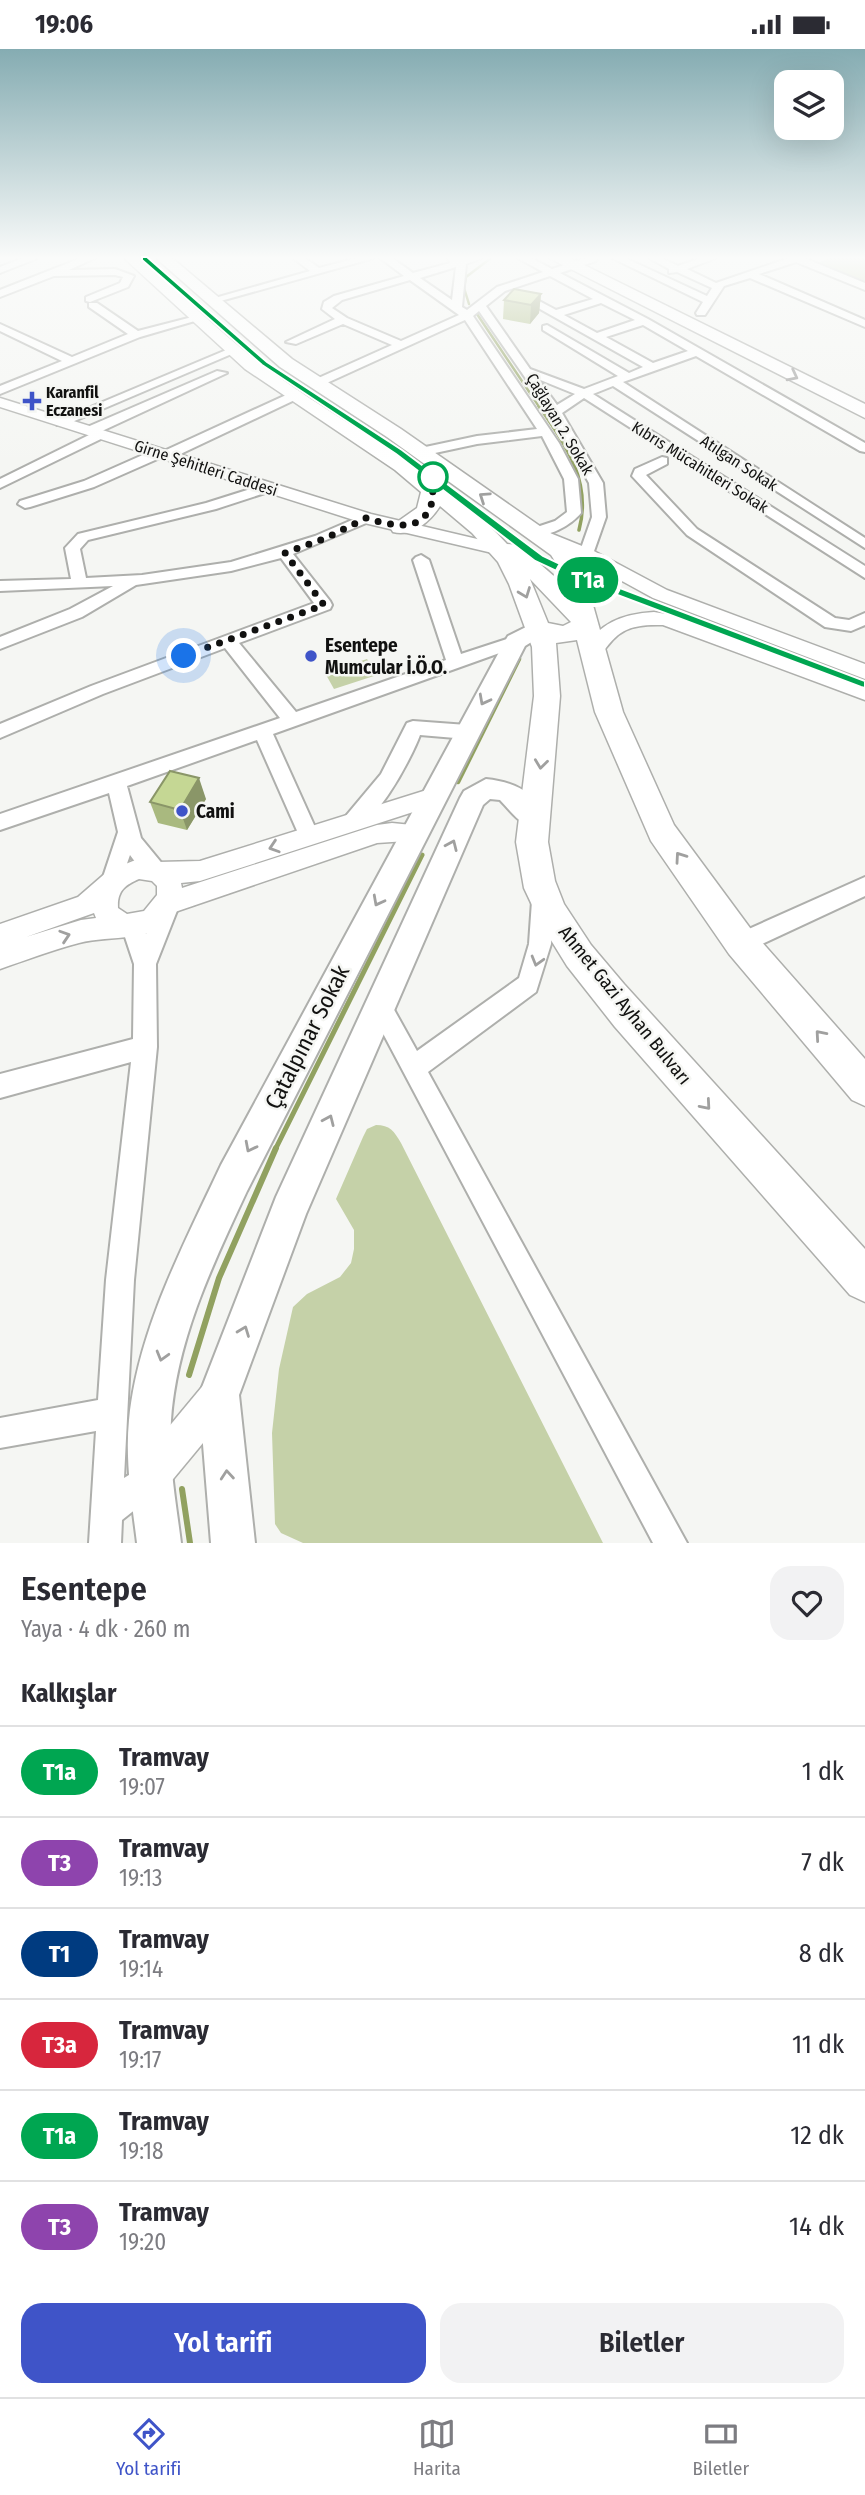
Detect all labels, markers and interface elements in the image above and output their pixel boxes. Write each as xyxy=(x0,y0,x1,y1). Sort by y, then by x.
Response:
text: 19:06 xyxy=(35,9,93,40)
map controls xyxy=(774,70,844,140)
button: layers xyxy=(774,70,844,140)
one-way arrow xyxy=(786,367,798,381)
street label: Çağlayan 2. Sokak xyxy=(521,370,598,479)
place label: Karanfil Eczanesi xyxy=(46,383,102,420)
marker: Karanfil Eczanesi xyxy=(24,393,40,409)
street label: Kıbrıs Mücahitleri Sokak xyxy=(628,417,772,517)
street label: Atılgan Sokak xyxy=(697,431,782,495)
street label: Girne Şehitleri Caddesi xyxy=(132,436,280,500)
unlabelled marker xyxy=(418,462,448,492)
one-way arrow xyxy=(479,492,492,505)
line badge: T1a xyxy=(548,557,628,603)
text: T1a xyxy=(571,566,605,594)
one-way arrow xyxy=(516,586,530,598)
place label: Esentepe Mumcular İ.Ö.O. xyxy=(325,634,447,679)
your location xyxy=(166,638,201,673)
marker: Esentepe Mumcular İ.Ö.O. xyxy=(303,648,319,664)
one-way arrow xyxy=(479,693,493,705)
one-way arrow xyxy=(533,758,548,769)
place label: Cami xyxy=(196,800,235,823)
marker: Cami xyxy=(174,803,190,819)
one-way arrow xyxy=(269,839,281,853)
one-way arrow xyxy=(444,840,458,852)
one-way arrow xyxy=(675,852,688,865)
one-way arrow xyxy=(373,894,386,906)
street label: Ahmet Gazi Ayhan Bulvarı xyxy=(554,921,696,1089)
one-way arrow xyxy=(58,930,70,944)
one-way arrow xyxy=(531,954,545,966)
street label: Çatalpınar Sokak xyxy=(259,960,355,1114)
one-way arrow xyxy=(816,1030,828,1043)
one-way arrow xyxy=(698,1096,710,1109)
one-way arrow xyxy=(321,1115,335,1127)
one-way arrow xyxy=(245,1139,259,1152)
one-way arrow xyxy=(235,1325,249,1337)
one-way arrow xyxy=(155,1350,170,1362)
one-way arrow xyxy=(220,1469,235,1480)
button: heart xyxy=(770,1566,844,1640)
text: Esentepe xyxy=(21,1569,147,1609)
text: Yaya · 4 dk · 260 m xyxy=(21,1615,190,1643)
text: Kalkışlar xyxy=(21,1678,116,1709)
text: Tramvay xyxy=(119,1742,209,1773)
text: 1 dk xyxy=(802,1756,844,1787)
text: T1a xyxy=(43,1758,76,1786)
text: 19:07 xyxy=(119,1773,165,1801)
text: Tramvay xyxy=(119,1833,209,1864)
text: 7 dk xyxy=(801,1847,844,1878)
text: T3 xyxy=(48,1849,71,1877)
text: 19:13 xyxy=(119,1864,162,1892)
text: Tramvay xyxy=(119,1924,209,1955)
text: 8 dk xyxy=(799,1938,844,1969)
text: T1 xyxy=(49,1940,70,1968)
text: 19:14 xyxy=(119,1955,163,1983)
text: Tramvay xyxy=(119,2015,209,2046)
text: 11 dk xyxy=(792,2029,844,2060)
text: T3a xyxy=(42,2031,77,2059)
text: 19:17 xyxy=(119,2046,161,2074)
text: Tramvay xyxy=(119,2106,209,2137)
text: 12 dk xyxy=(790,2120,844,2151)
text: T1a xyxy=(43,2122,76,2150)
text: 19:18 xyxy=(119,2137,164,2165)
text: Tramvay xyxy=(119,2197,209,2228)
text: 14 dk xyxy=(789,2211,844,2242)
text: T3 xyxy=(48,2213,71,2241)
text: 19:20 xyxy=(119,2228,166,2256)
button: Yol tarifi xyxy=(21,2303,426,2383)
button: Biletler xyxy=(440,2303,844,2383)
tab: Yol tarifi xyxy=(116,2415,181,2480)
tab: Harita xyxy=(413,2415,461,2480)
tab: Biletler xyxy=(693,2415,749,2480)

